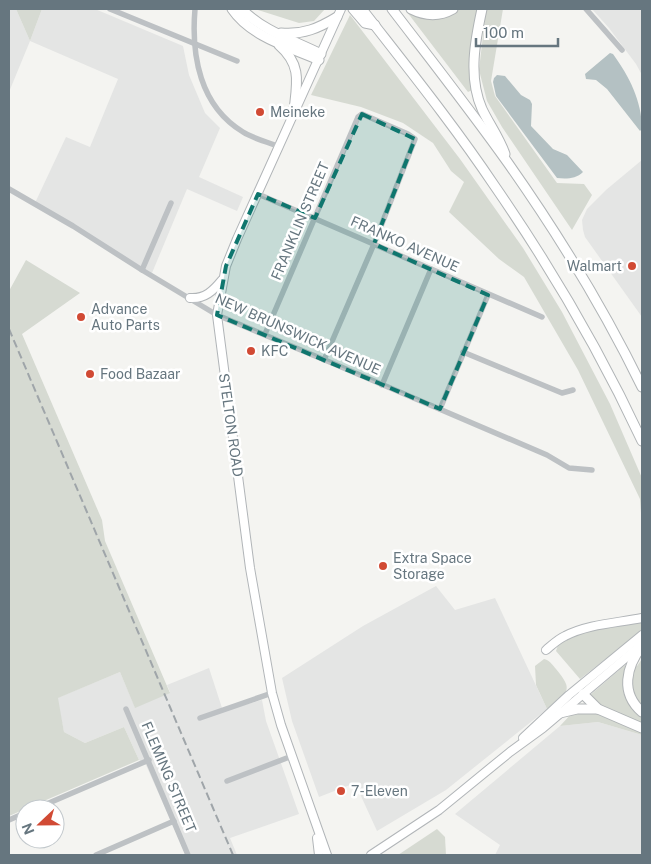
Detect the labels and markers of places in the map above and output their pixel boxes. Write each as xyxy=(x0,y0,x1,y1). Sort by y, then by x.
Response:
place label: Meineke xyxy=(270,104,325,120)
marker: Meineke xyxy=(254,106,266,118)
place label: Walmart xyxy=(567,258,622,274)
marker: Walmart xyxy=(626,260,638,272)
place label: Advance Auto Parts xyxy=(91,301,160,333)
marker: Advance Auto Parts xyxy=(75,311,87,323)
place label: KFC xyxy=(261,343,289,359)
marker: KFC xyxy=(245,345,257,357)
place label: Food Bazaar xyxy=(100,366,181,382)
marker: Food Bazaar xyxy=(84,368,96,380)
place label: Extra Space Storage xyxy=(393,550,472,582)
marker: Extra Space Storage xyxy=(377,560,389,572)
place label: 7-Eleven xyxy=(351,783,408,799)
marker: 7-Eleven xyxy=(335,785,347,797)

